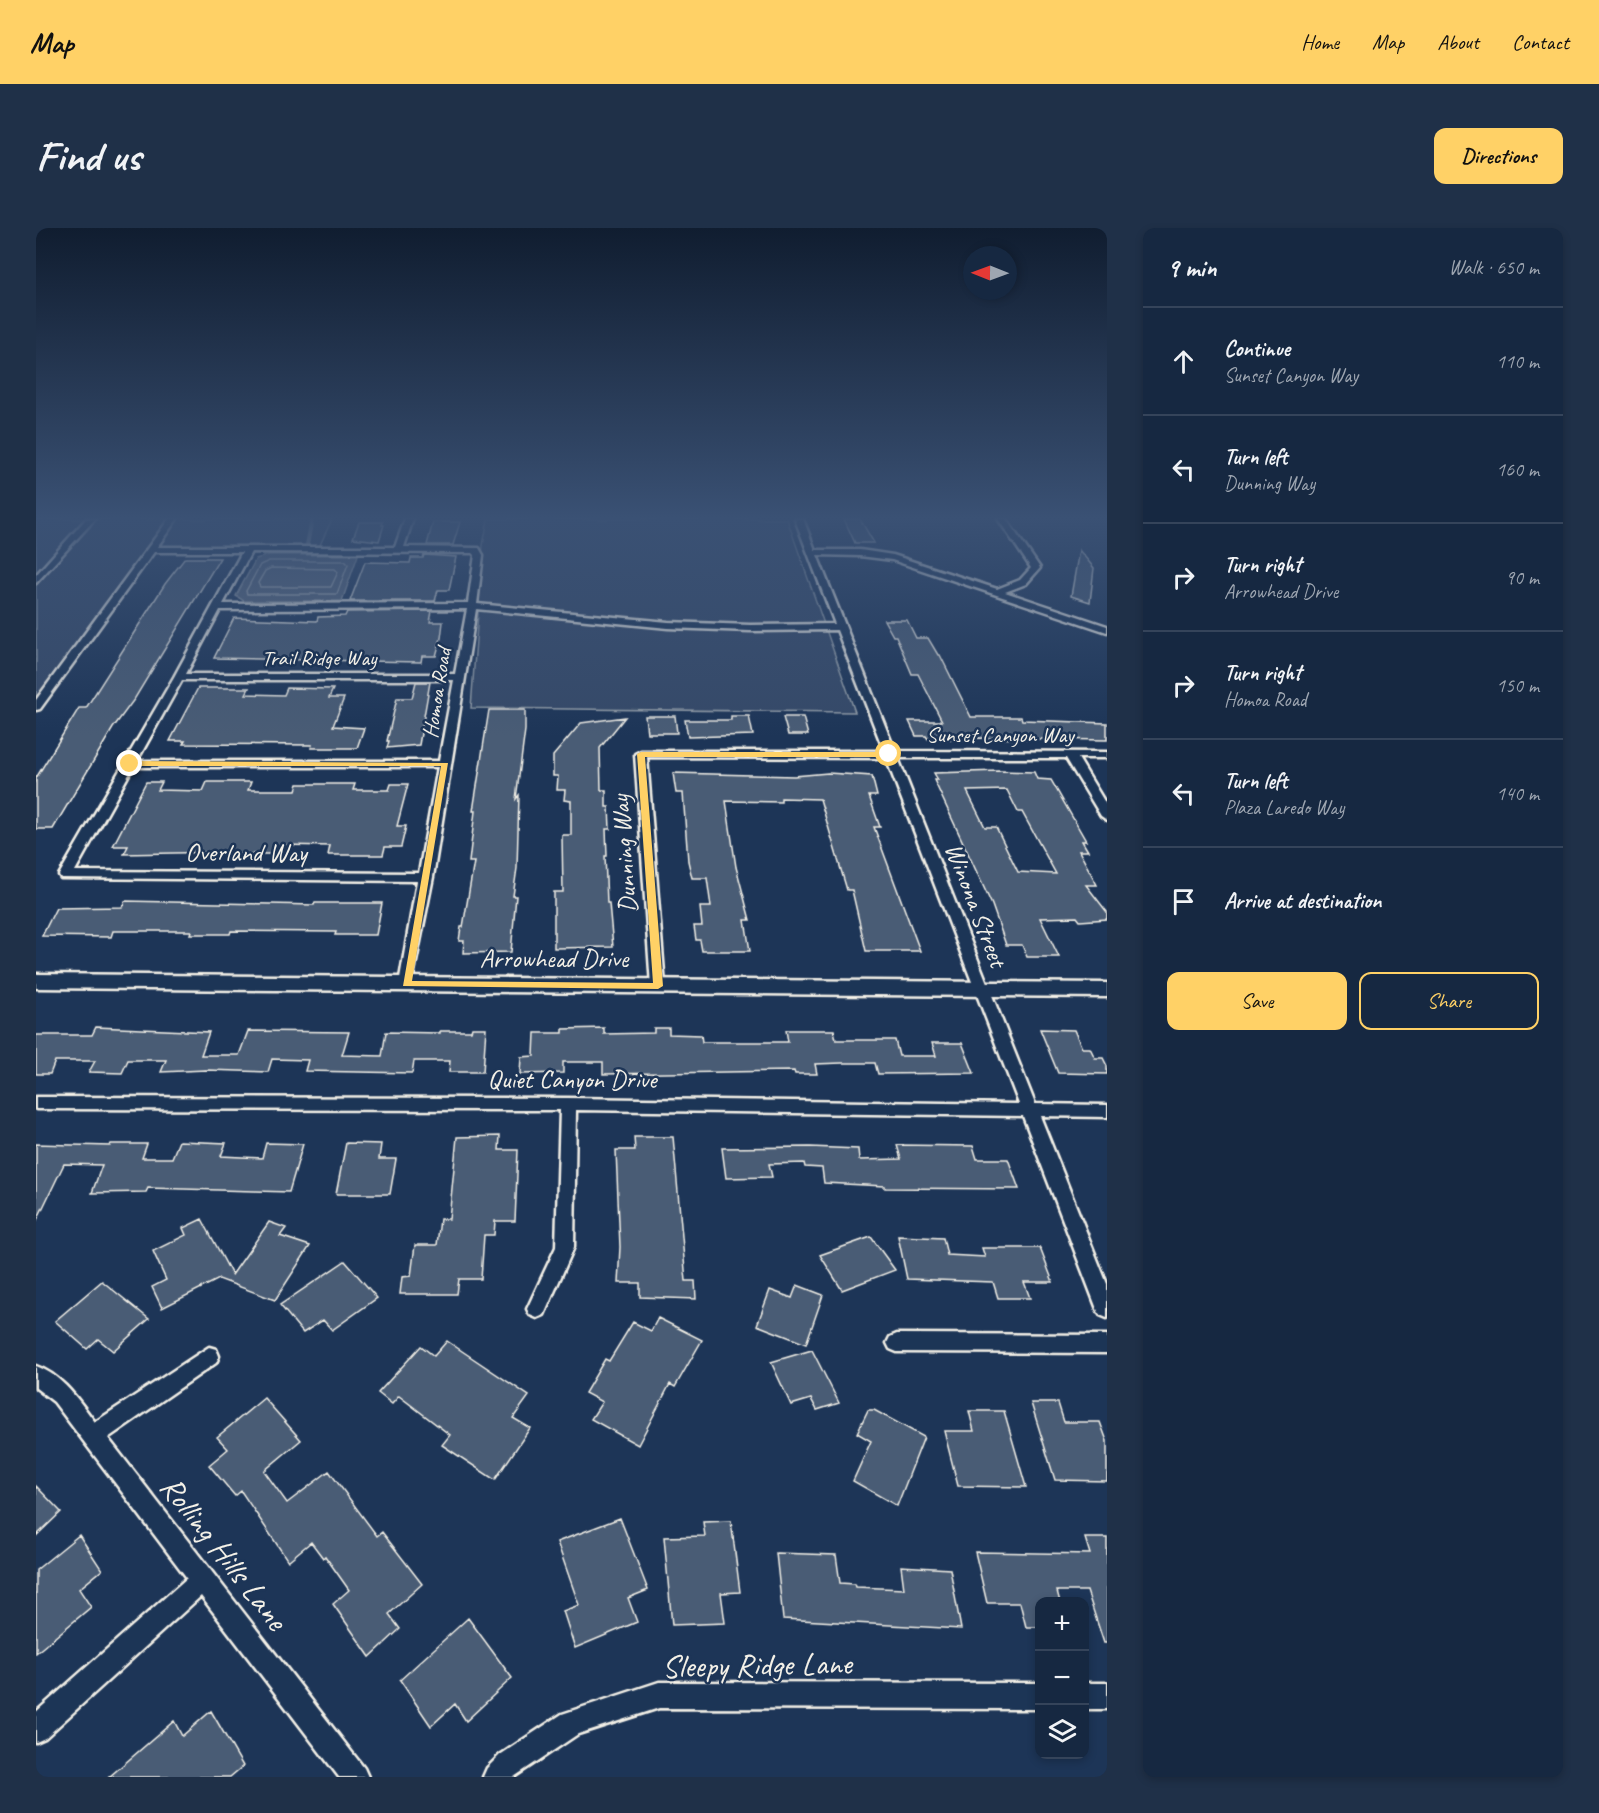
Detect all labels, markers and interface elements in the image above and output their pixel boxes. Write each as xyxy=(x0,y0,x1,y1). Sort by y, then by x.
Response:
text: Map xyxy=(30,25,73,60)
text: Home xyxy=(1301,29,1339,55)
text: Map xyxy=(1372,29,1404,55)
text: About xyxy=(1437,29,1479,55)
text: Contact xyxy=(1512,29,1569,55)
button: Directions xyxy=(1434,128,1563,184)
text: Find us xyxy=(36,130,141,183)
north arrow xyxy=(963,246,1017,300)
text: 9 min xyxy=(1167,251,1217,284)
text: Walk · 650 m xyxy=(1449,255,1539,280)
text: Continue xyxy=(1224,335,1290,363)
icon: ahead xyxy=(1167,345,1200,378)
text: 110 m xyxy=(1496,349,1539,374)
text: Sunset Canyon Way xyxy=(1224,363,1358,388)
text: Turn left xyxy=(1224,443,1288,471)
icon: left xyxy=(1167,453,1200,486)
text: 160 m xyxy=(1496,457,1539,482)
text: Dunning Way xyxy=(1224,471,1315,496)
text: Turn right xyxy=(1224,551,1301,579)
icon: right xyxy=(1167,561,1200,594)
text: 90 m xyxy=(1505,565,1539,590)
text: Arrowhead Drive xyxy=(1224,579,1338,604)
street label: Homoa Road xyxy=(416,643,458,740)
street label: Trail Ridge Way xyxy=(261,644,378,672)
text: Turn right xyxy=(1224,659,1301,687)
icon: right xyxy=(1167,669,1200,702)
text: 150 m xyxy=(1496,673,1539,698)
text: Homoa Road xyxy=(1224,687,1307,712)
street label: Sunset Canyon Way xyxy=(926,721,1076,749)
route start xyxy=(875,740,901,766)
route end xyxy=(116,750,142,776)
text: Turn left xyxy=(1224,767,1288,795)
icon: left xyxy=(1167,777,1200,810)
text: 140 m xyxy=(1496,781,1539,806)
street label: Dunning Way xyxy=(603,792,645,914)
text: Plaza Laredo Way xyxy=(1224,795,1344,820)
street label: Overland Way xyxy=(185,836,309,869)
street label: Winona Street xyxy=(937,838,1016,974)
icon: arrive xyxy=(1167,885,1200,918)
text: Arrive at destination xyxy=(1224,887,1381,915)
street label: Arrowhead Drive xyxy=(480,942,630,975)
button: Save xyxy=(1167,972,1347,1030)
button: Share xyxy=(1359,972,1539,1030)
street label: Quiet Canyon Drive xyxy=(488,1063,659,1096)
street label: Rolling Hills Lane xyxy=(151,1468,299,1640)
map controls xyxy=(1035,1597,1089,1759)
button: + xyxy=(1035,1597,1089,1651)
street label: Sleepy Ridge Lane xyxy=(662,1643,855,1687)
button: − xyxy=(1035,1651,1089,1705)
button: layers xyxy=(1035,1705,1089,1759)

